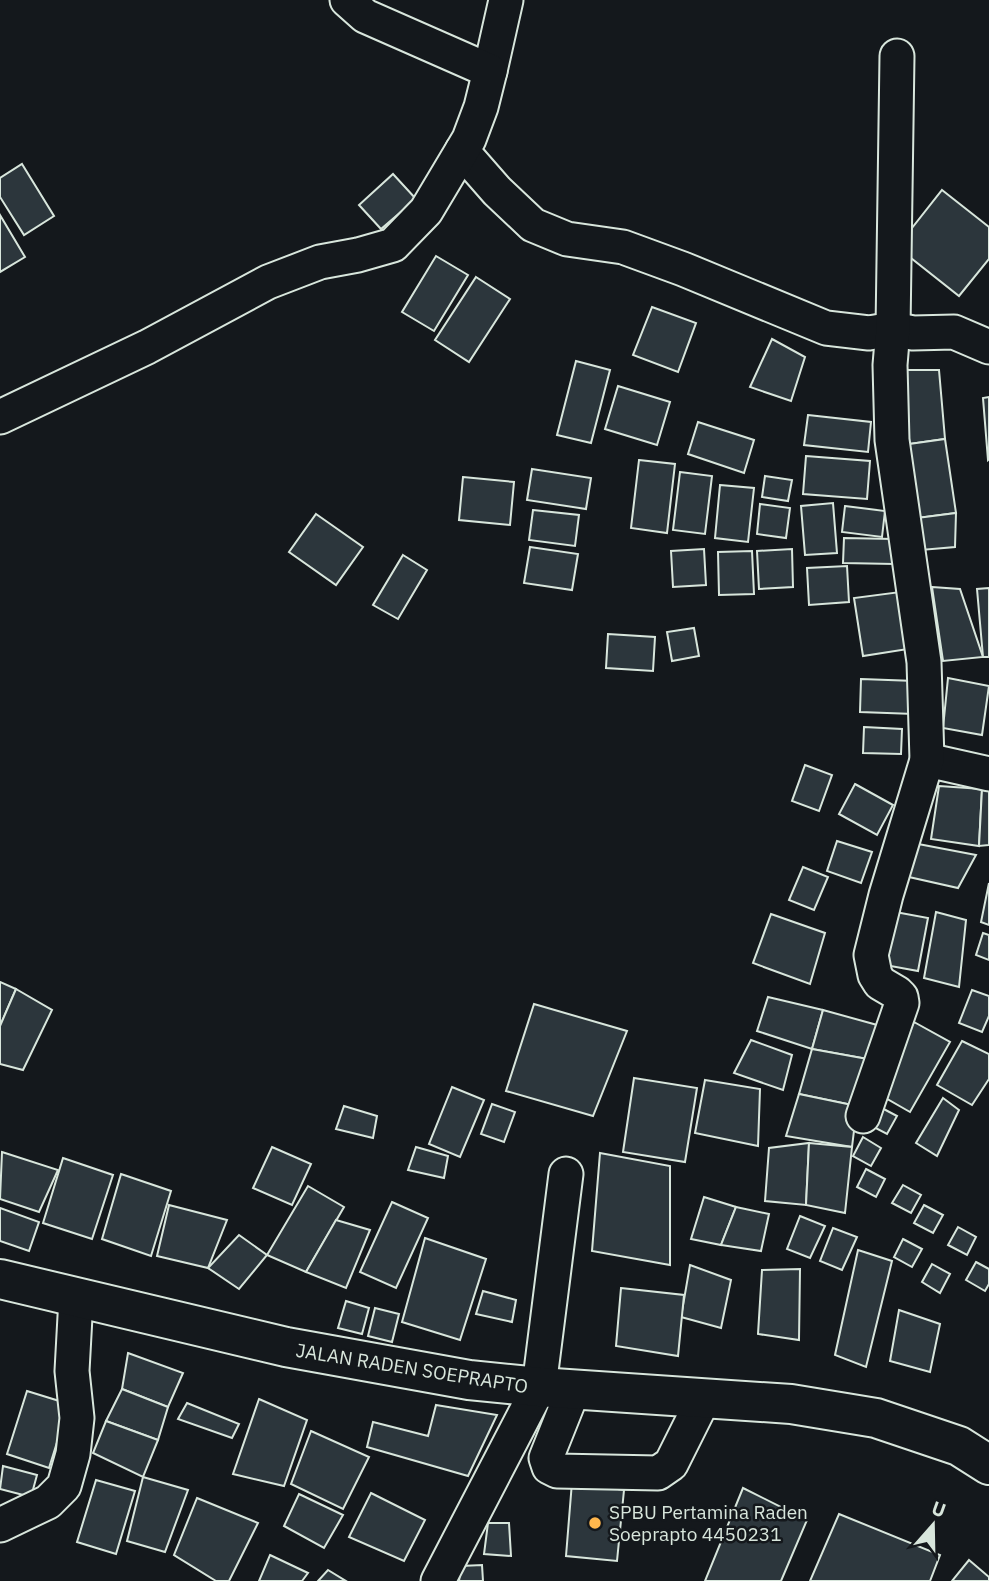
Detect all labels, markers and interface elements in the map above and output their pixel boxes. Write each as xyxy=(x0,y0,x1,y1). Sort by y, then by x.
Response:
street label: JALAN RADEN SOEPRAPTO xyxy=(294,1338,530,1398)
north arrow xyxy=(898,1490,968,1560)
text: U xyxy=(929,1495,949,1523)
place label: SPBU Pertamina Raden Soeprapto 4450231 xyxy=(609,1500,808,1546)
marker: SPBU Pertamina Raden Soeprapto 4450231 xyxy=(587,1515,603,1531)

